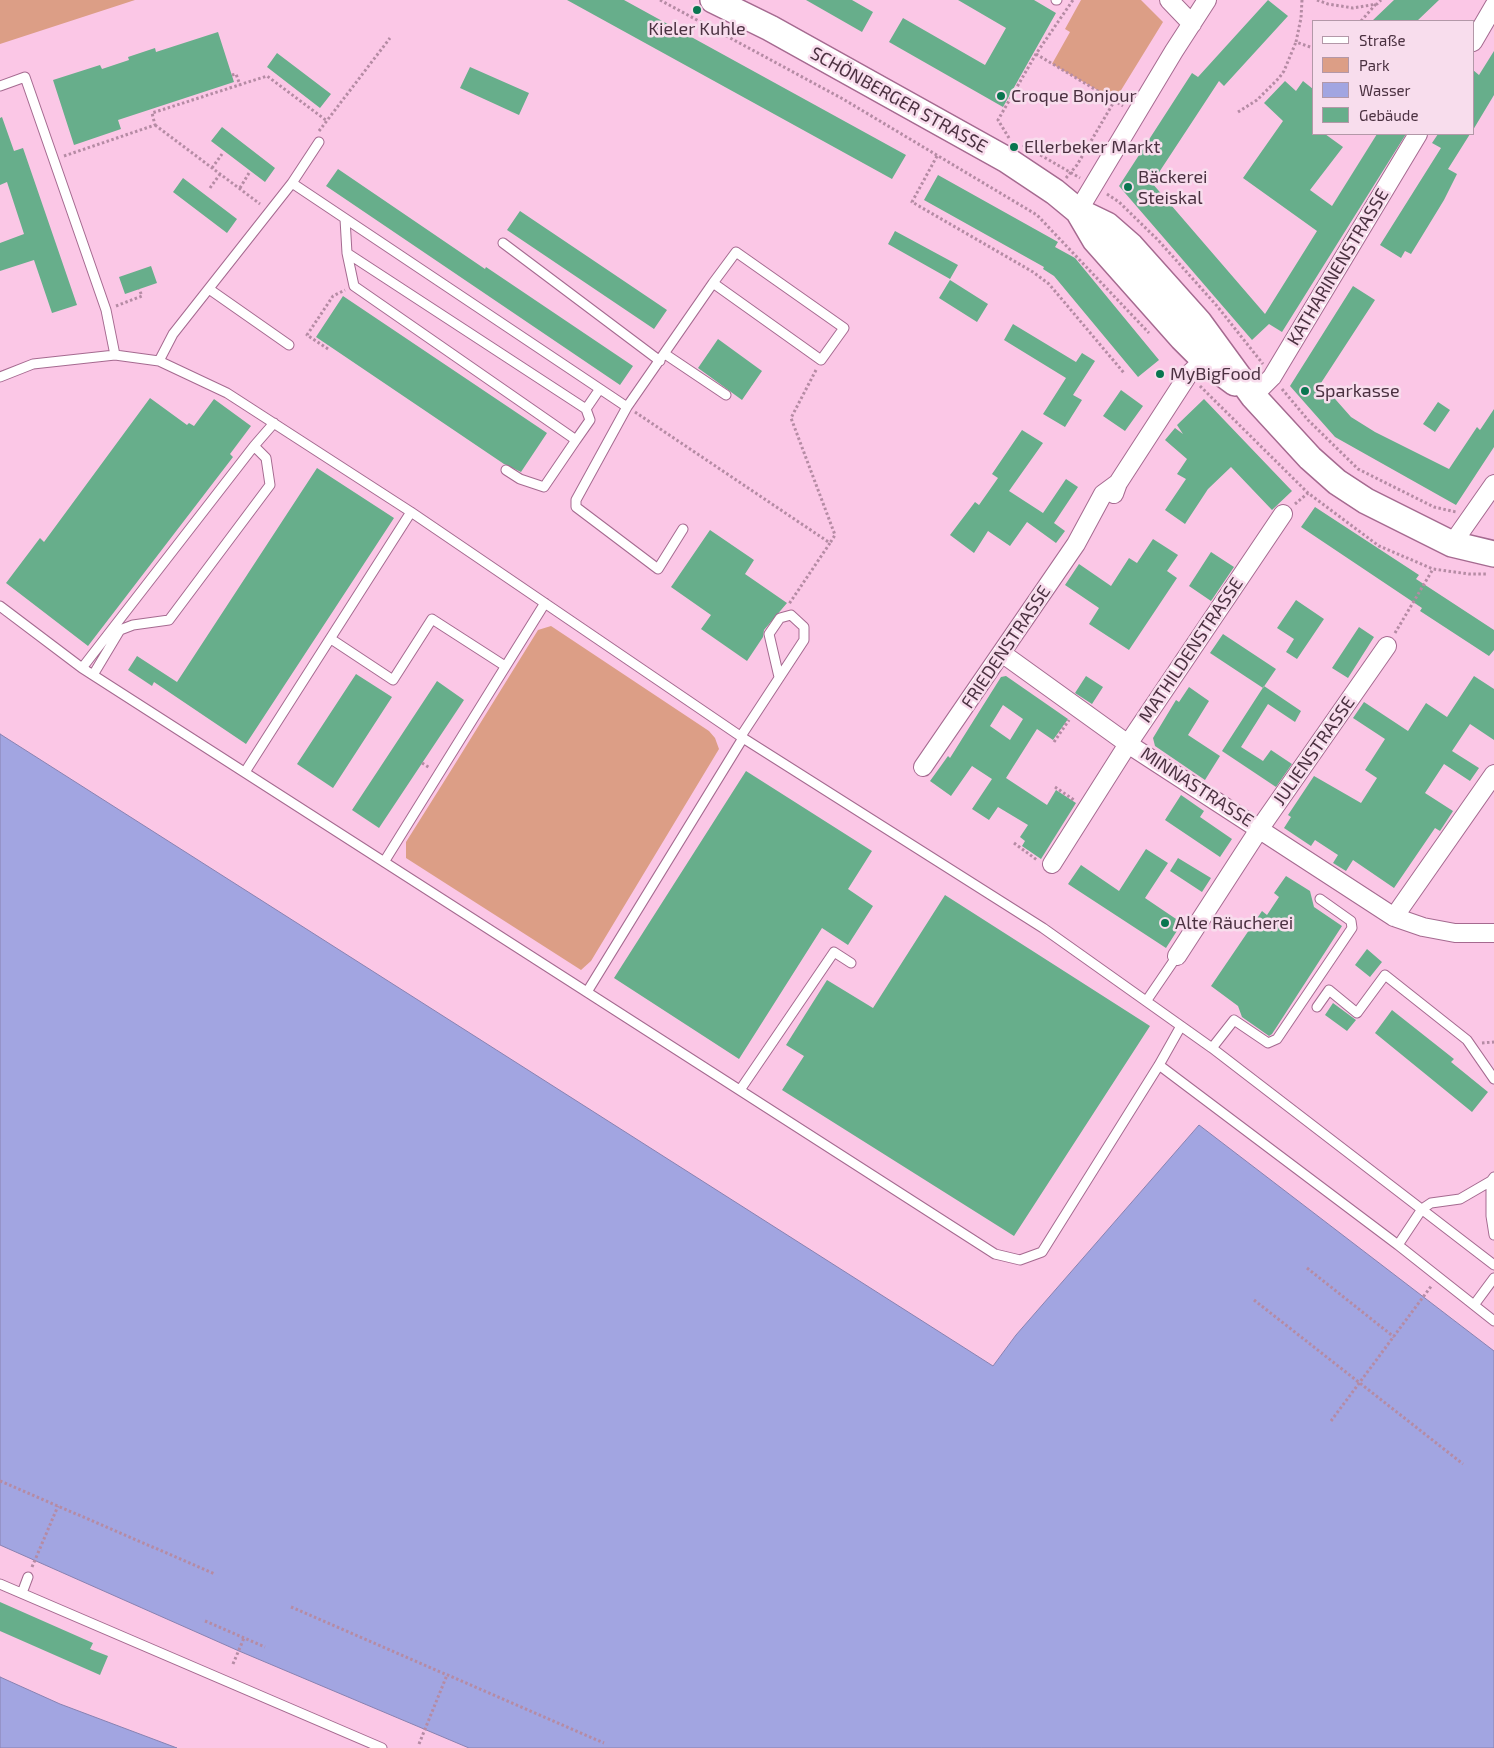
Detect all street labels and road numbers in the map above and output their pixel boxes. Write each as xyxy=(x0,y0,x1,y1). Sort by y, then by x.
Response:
street label: SCHÖNBERGER STRASSE xyxy=(807,42,991,158)
street label: KATHARINENSTRASSE xyxy=(1283,185,1393,349)
street label: MATHILDENSTRASSE xyxy=(1134,573,1248,727)
street label: FRIEDENSTRASSE xyxy=(957,581,1055,713)
street label: JULIENSTRASSE xyxy=(1268,692,1360,810)
street label: MINNASTRASSE xyxy=(1137,742,1257,832)

